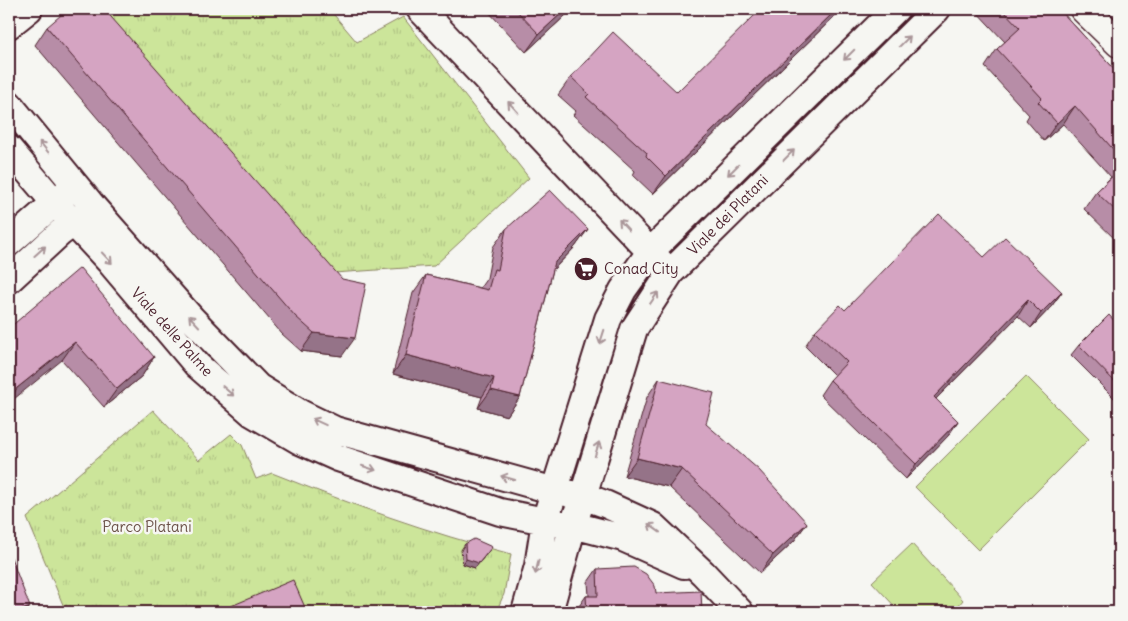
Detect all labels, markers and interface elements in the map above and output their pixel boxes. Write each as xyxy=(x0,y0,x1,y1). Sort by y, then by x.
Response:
one-way arrow xyxy=(898,35,911,47)
one-way arrow xyxy=(843,49,855,61)
one-way arrow xyxy=(507,101,519,113)
one-way arrow xyxy=(38,141,49,154)
one-way arrow xyxy=(783,149,795,161)
one-way arrow xyxy=(727,164,739,176)
street label: Viale dei Platani xyxy=(683,170,772,259)
one-way arrow xyxy=(618,219,630,231)
one-way arrow xyxy=(34,245,47,257)
one-way arrow xyxy=(101,252,113,265)
supermarket icon: Conad City xyxy=(573,256,599,282)
place label: Conad City xyxy=(604,259,679,278)
street label: Viale delle Palme xyxy=(127,283,217,380)
one-way arrow xyxy=(648,291,659,305)
one-way arrow xyxy=(188,314,200,327)
one-way arrow xyxy=(597,329,607,345)
one-way arrow xyxy=(221,385,234,397)
one-way arrow xyxy=(312,417,327,426)
one-way arrow xyxy=(592,442,602,458)
one-way arrow xyxy=(361,464,376,473)
one-way arrow xyxy=(500,473,516,483)
park label: Parco Platani xyxy=(102,517,192,536)
one-way arrow xyxy=(647,523,661,533)
one-way arrow xyxy=(532,559,541,575)

